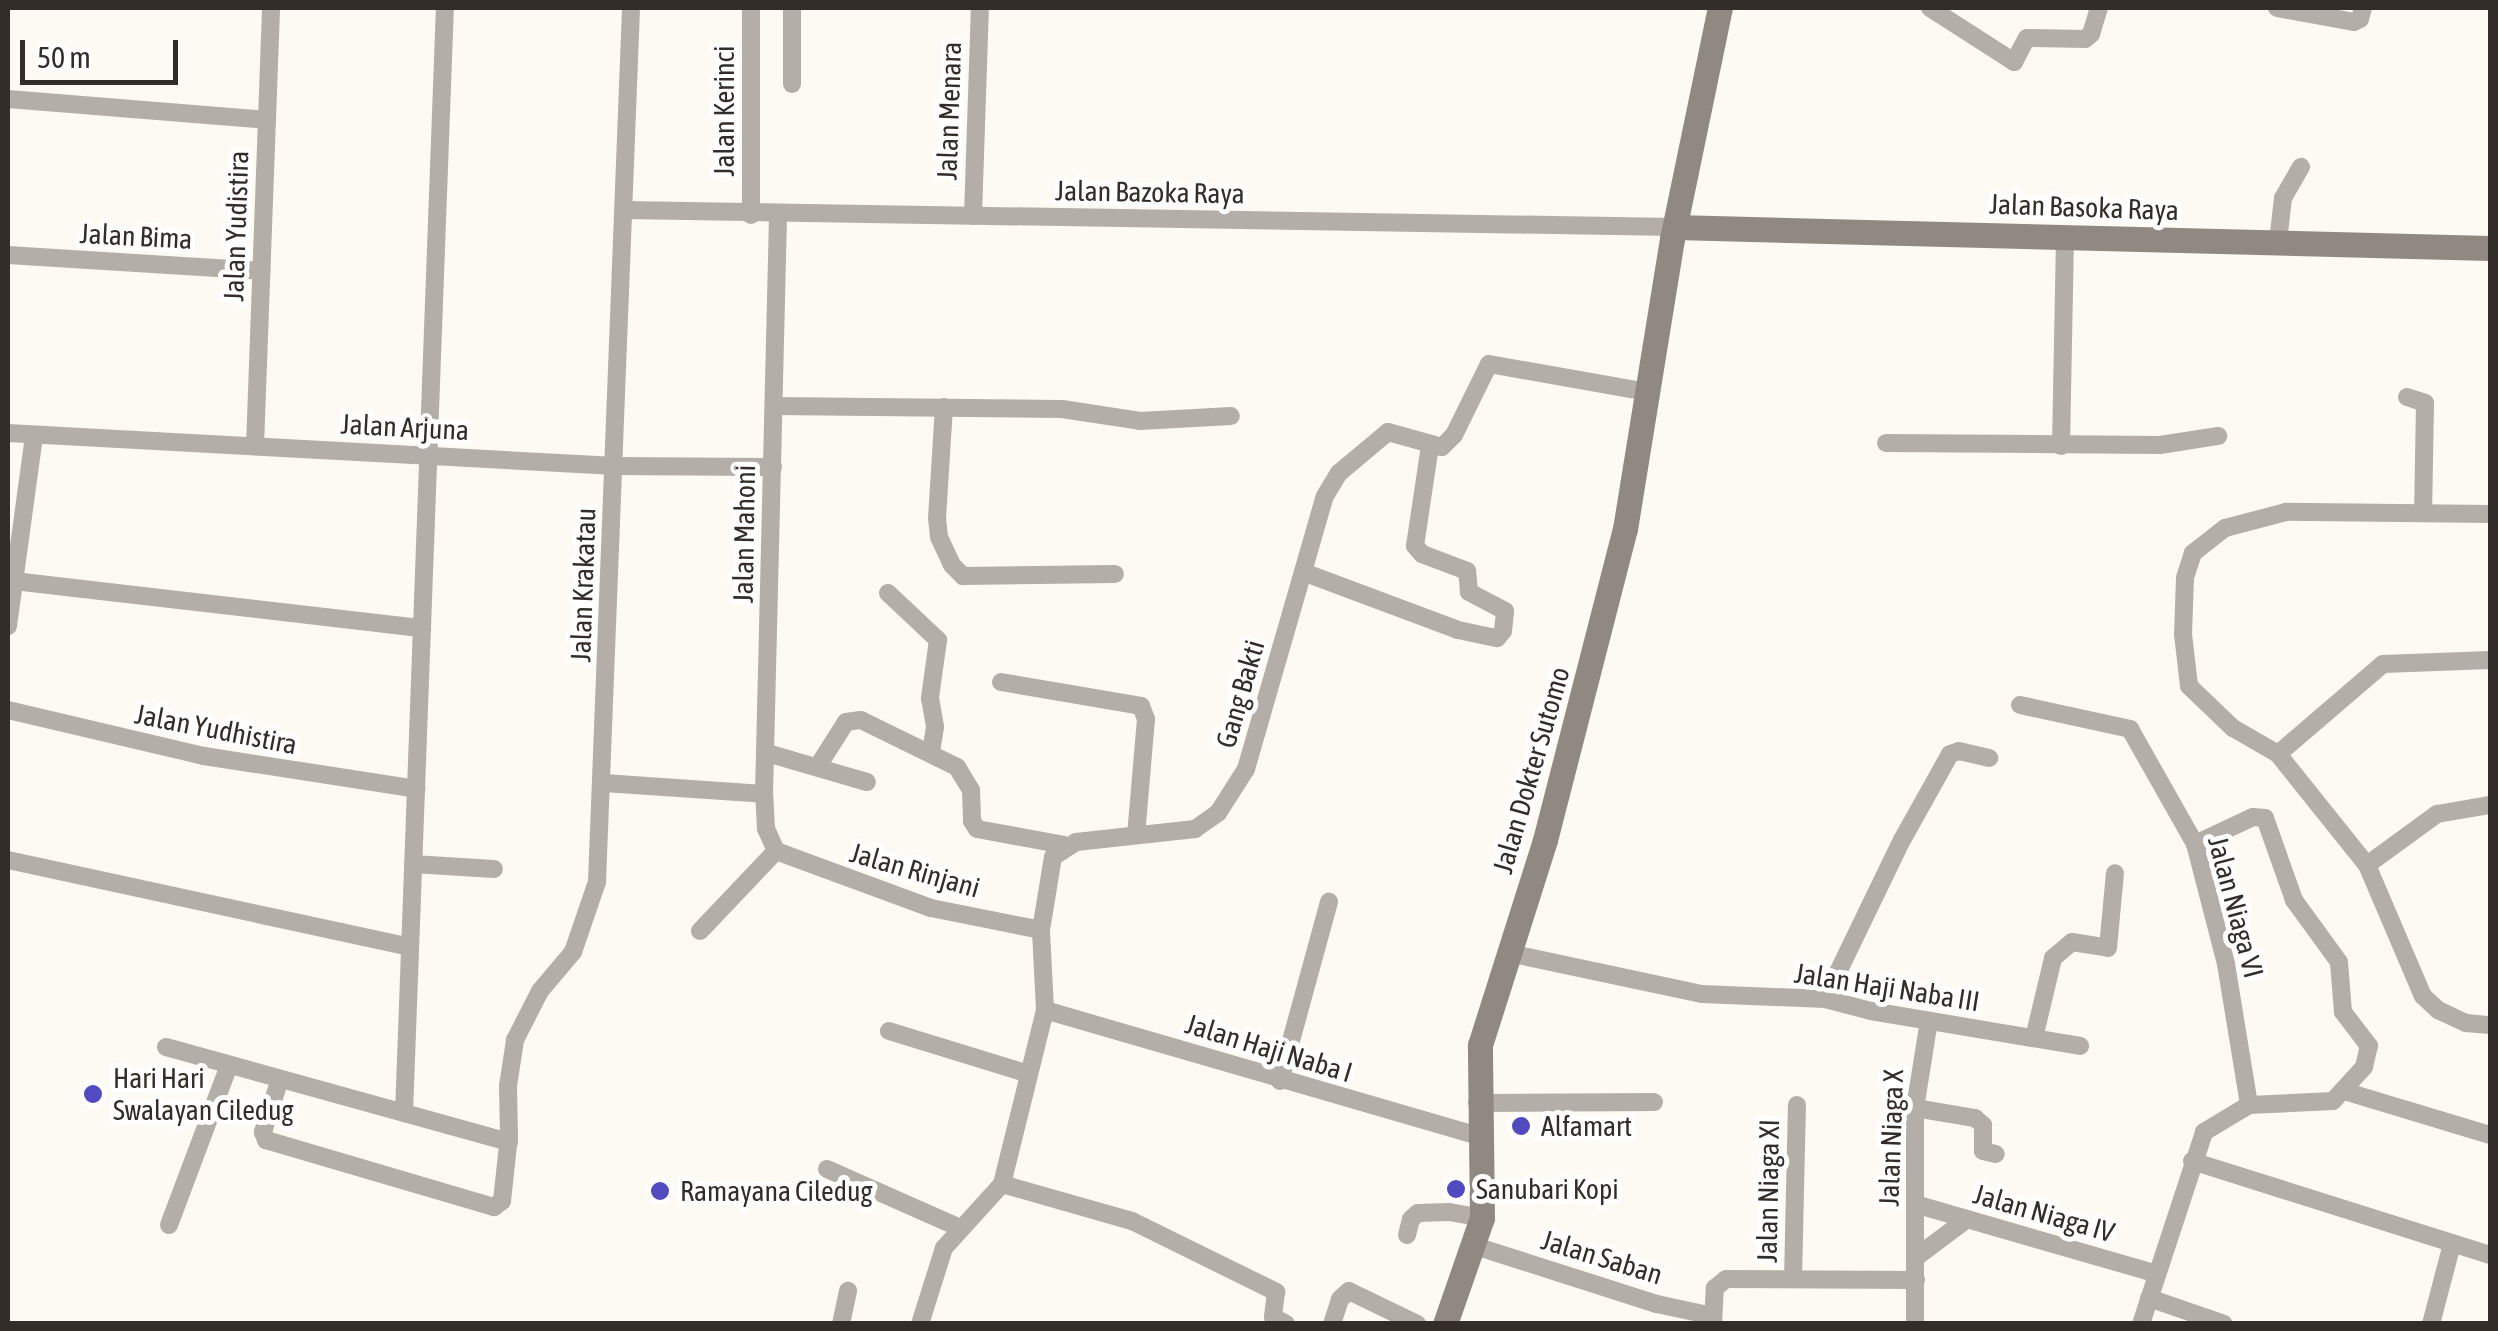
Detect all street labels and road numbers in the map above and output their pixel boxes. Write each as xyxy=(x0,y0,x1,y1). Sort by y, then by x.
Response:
street label: Jalan Menara xyxy=(930,41,968,181)
street label: Jalan Kerinci xyxy=(707,46,741,176)
street label: Jalan Yudistira xyxy=(217,150,255,302)
street label: Jalan Bazoka Raya xyxy=(1055,174,1245,210)
street label: Jalan Basoka Raya xyxy=(1989,187,2179,227)
street label: Jalan Bima xyxy=(79,216,193,256)
street label: Jalan Arjuna xyxy=(340,407,470,447)
street label: Jalan Mahoni xyxy=(726,465,762,603)
street label: Jalan Krakatau xyxy=(564,507,602,663)
street label: Gang Bakti xyxy=(1209,636,1271,752)
street label: Jalan Dokter Sutomo xyxy=(1485,663,1577,877)
street label: Jalan Yudhistira xyxy=(132,697,300,761)
street label: Jalan Niaga VI xyxy=(2201,833,2271,981)
street label: Jalan Rinjani xyxy=(846,835,984,905)
street label: Jalan Haji Naba III xyxy=(1792,956,1982,1018)
street label: Jalan Haji Naba I xyxy=(1182,1007,1356,1089)
street label: Jalan Niaga X xyxy=(1872,1069,1910,1207)
street label: Jalan Niaga XI xyxy=(1750,1119,1786,1263)
street label: Jalan Niaga IV xyxy=(1970,1177,2118,1249)
street label: Jalan Saban xyxy=(1538,1223,1666,1291)

